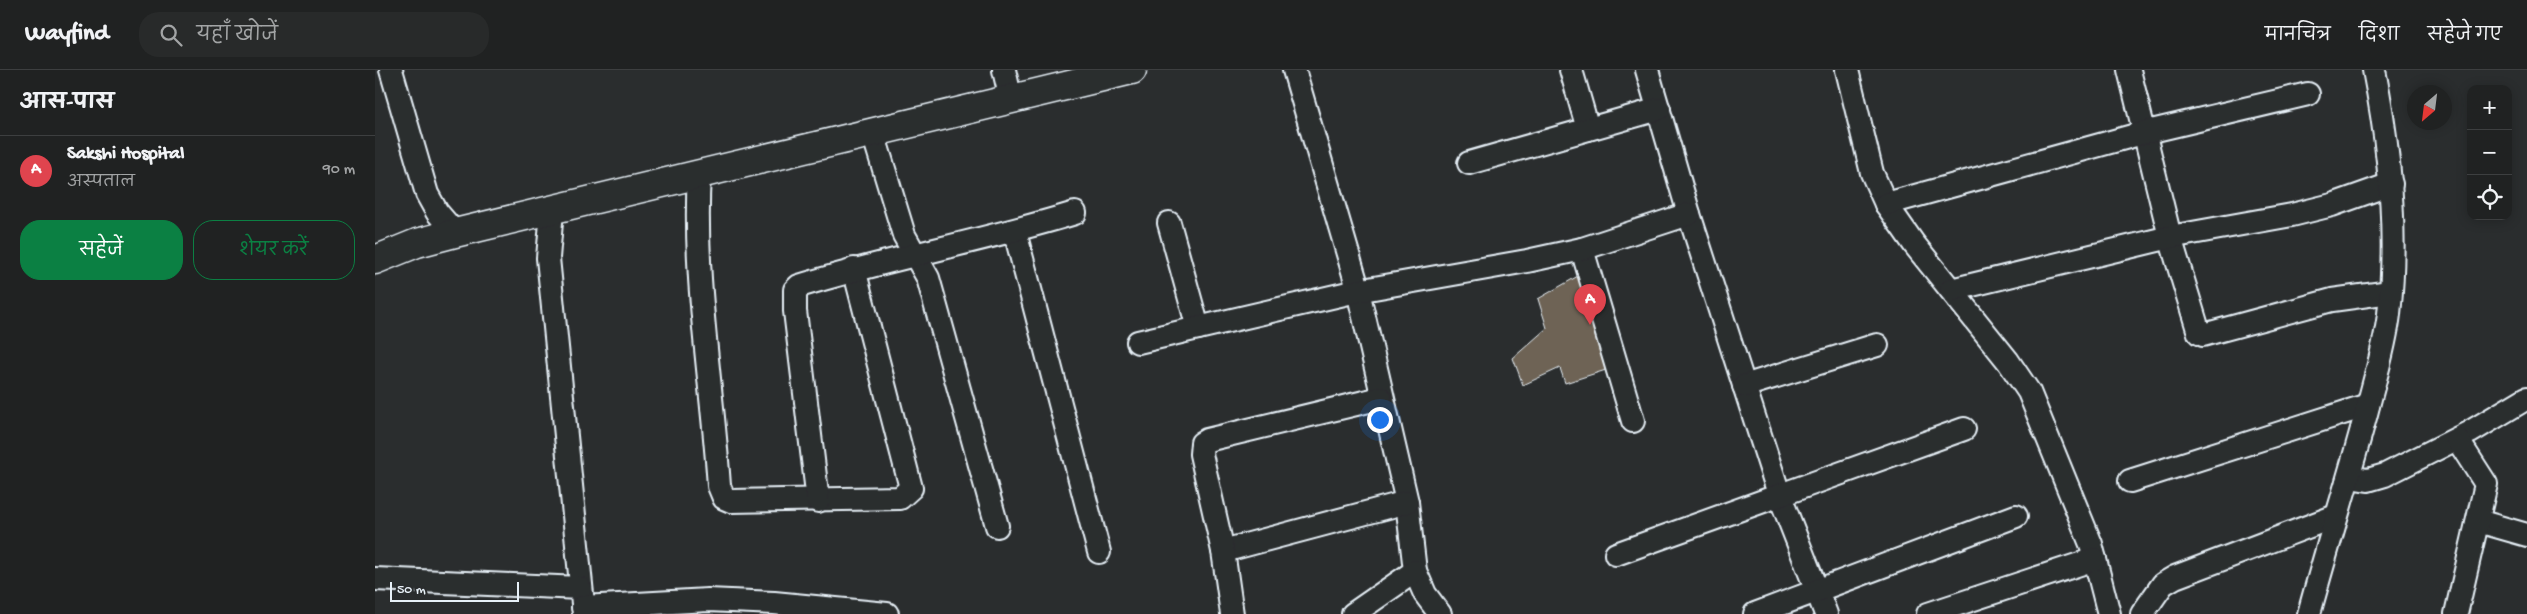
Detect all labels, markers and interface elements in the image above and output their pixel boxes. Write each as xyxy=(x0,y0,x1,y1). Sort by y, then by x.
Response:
search box xyxy=(139,12,489,57)
text: Wayfind xyxy=(25,20,109,49)
icon: search xyxy=(157,21,185,49)
text: यहाँ खोजें xyxy=(197,25,278,48)
text: मानचित्र xyxy=(2265,26,2331,47)
text: दिशा xyxy=(2359,26,2400,47)
text: सहेजे गए xyxy=(2428,26,2502,47)
north arrow xyxy=(2407,85,2452,130)
map controls xyxy=(2467,85,2512,220)
button: + xyxy=(2467,85,2512,130)
text: आस-पास xyxy=(20,92,114,117)
button: − xyxy=(2467,130,2512,175)
text: Sakshi Hospital xyxy=(67,143,184,166)
text: A xyxy=(31,161,41,180)
text: 90 m xyxy=(323,161,355,180)
text: अस्पताल xyxy=(67,174,135,193)
button: locate xyxy=(2467,175,2512,220)
button: सहेजें xyxy=(20,220,183,280)
button: शेयर करें xyxy=(193,220,355,280)
pin: A xyxy=(1574,284,1606,325)
your location xyxy=(1367,407,1393,433)
scale bar xyxy=(390,579,519,602)
text: 50 m xyxy=(397,582,426,599)

